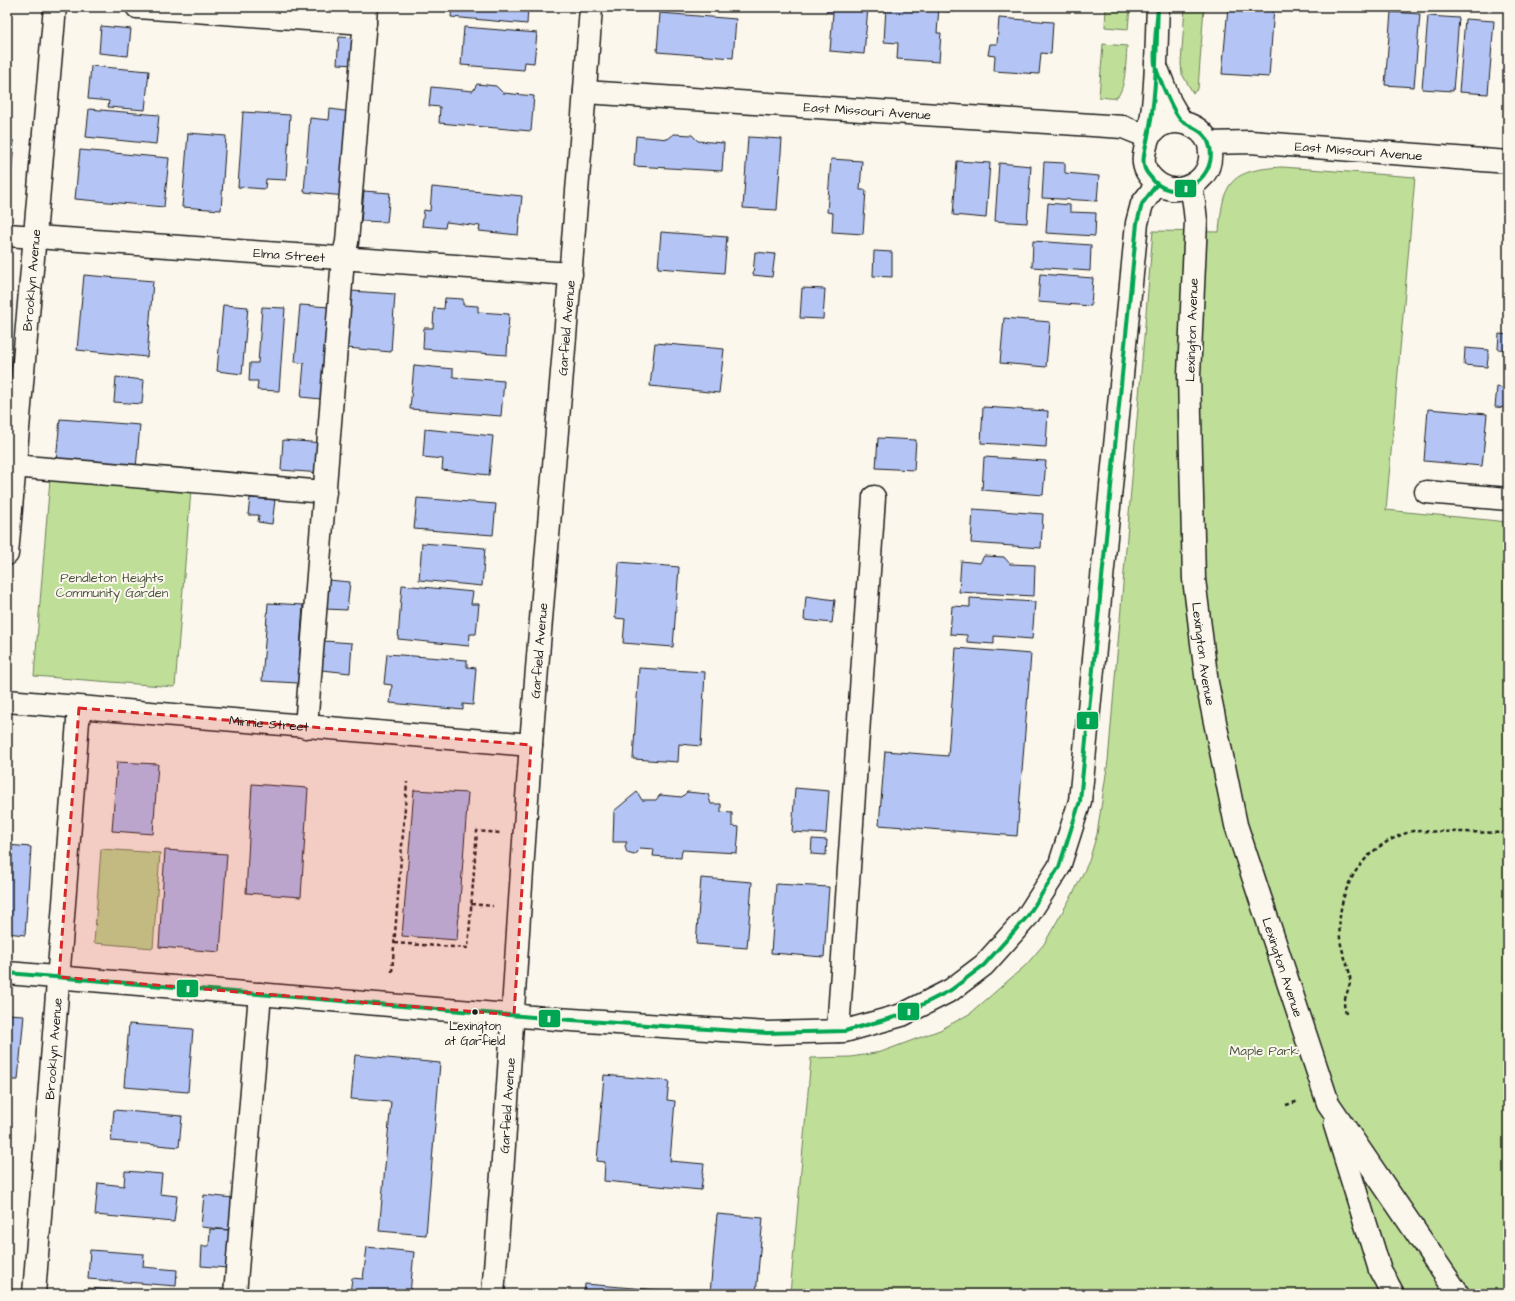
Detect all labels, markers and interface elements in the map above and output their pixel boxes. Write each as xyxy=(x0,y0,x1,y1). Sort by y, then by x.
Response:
street label: East Missouri Avenue xyxy=(803,98,932,124)
street label: East Missouri Avenue xyxy=(1294,138,1423,165)
line badge: 11 xyxy=(1174,179,1197,198)
text: 11 xyxy=(1185,181,1188,196)
street label: Brooklyn Avenue xyxy=(19,228,45,332)
street label: Elma Street xyxy=(253,244,326,267)
street label: Lexington Avenue xyxy=(1181,278,1204,382)
street label: Garfield Avenue xyxy=(554,279,580,376)
park label: Pendleton Heights Community Garden xyxy=(56,569,169,603)
street label: Lexington Avenue xyxy=(1187,601,1219,707)
street label: Garfield Avenue xyxy=(527,602,552,699)
line badge: 11 xyxy=(1076,711,1099,730)
street label: Minnie Street xyxy=(228,712,310,736)
text: 11 xyxy=(1087,713,1090,728)
street label: Lexington Avenue xyxy=(1257,915,1307,1020)
line badge: 11 xyxy=(176,979,199,998)
text: 11 xyxy=(187,981,190,996)
street label: Brooklyn Avenue xyxy=(41,997,67,1100)
line badge: 11 xyxy=(897,1002,920,1021)
text: 11 xyxy=(908,1004,911,1019)
marker: Lexington at Garfield xyxy=(470,1007,480,1017)
line badge: 11 xyxy=(538,1009,561,1028)
text: 11 xyxy=(548,1011,551,1026)
place label: Lexington at Garfield xyxy=(445,1018,505,1050)
park label: Maple Park xyxy=(1230,1042,1298,1060)
street label: Garfield Avenue xyxy=(496,1057,520,1154)

